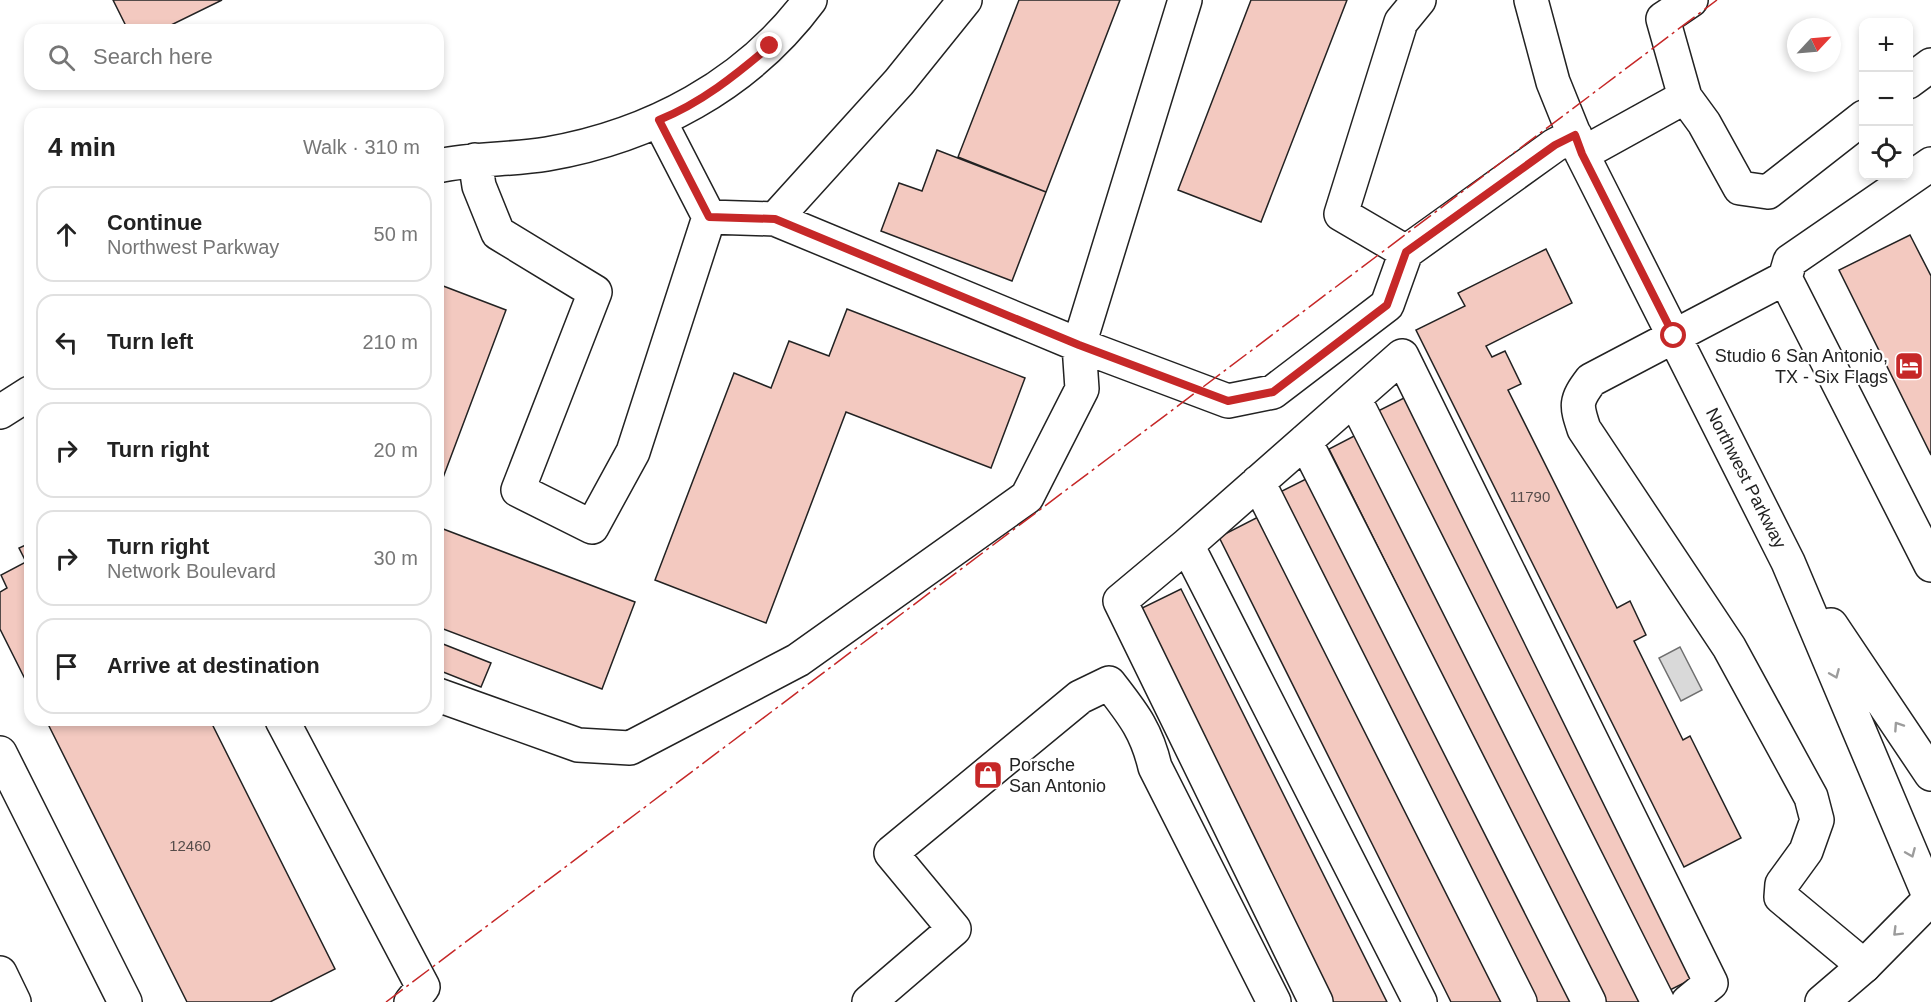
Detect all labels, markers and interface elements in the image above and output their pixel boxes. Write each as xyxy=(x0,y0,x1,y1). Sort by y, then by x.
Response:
north arrow xyxy=(1787,18,1841,72)
map controls xyxy=(1859,18,1913,180)
button: + xyxy=(1859,18,1913,72)
search box xyxy=(24,24,444,90)
route end xyxy=(756,32,782,58)
icon: search xyxy=(45,41,78,74)
text: Search here xyxy=(93,44,213,69)
button: − xyxy=(1859,72,1913,126)
button: locate xyxy=(1859,126,1913,180)
text: 4 min xyxy=(48,132,116,162)
text: Walk · 310 m xyxy=(303,136,420,158)
text: Continue xyxy=(107,210,202,235)
icon: ahead xyxy=(50,218,83,251)
text: 50 m xyxy=(374,223,418,245)
text: Northwest Parkway xyxy=(107,236,279,258)
route start xyxy=(1660,322,1686,348)
icon: left xyxy=(50,326,83,359)
text: Turn left xyxy=(107,329,193,354)
text: 210 m xyxy=(362,331,418,353)
place label: Studio 6 San Antonio, TX - Six Flags xyxy=(1715,346,1888,387)
hotel icon: Studio 6 San Antonio, TX - Six Flags xyxy=(1893,350,1925,382)
street label: Northwest Parkway xyxy=(1702,404,1790,552)
icon: right xyxy=(50,434,83,467)
text: Turn right xyxy=(107,437,209,462)
text: 20 m xyxy=(374,439,418,461)
house number: 11790 xyxy=(1510,488,1550,505)
text: Turn right xyxy=(107,534,209,559)
icon: right xyxy=(50,542,83,575)
text: 30 m xyxy=(374,547,418,569)
text: Network Boulevard xyxy=(107,560,276,582)
icon: arrive xyxy=(50,650,83,683)
text: Arrive at destination xyxy=(107,653,320,678)
one-way arrow xyxy=(1828,667,1840,678)
one-way arrow xyxy=(1894,722,1905,733)
place label: Porsche San Antonio xyxy=(1009,755,1106,796)
shop icon: Porsche San Antonio xyxy=(972,759,1004,791)
house number: 12460 xyxy=(169,837,211,854)
one-way arrow xyxy=(1904,847,1916,858)
one-way arrow xyxy=(1894,924,1905,935)

